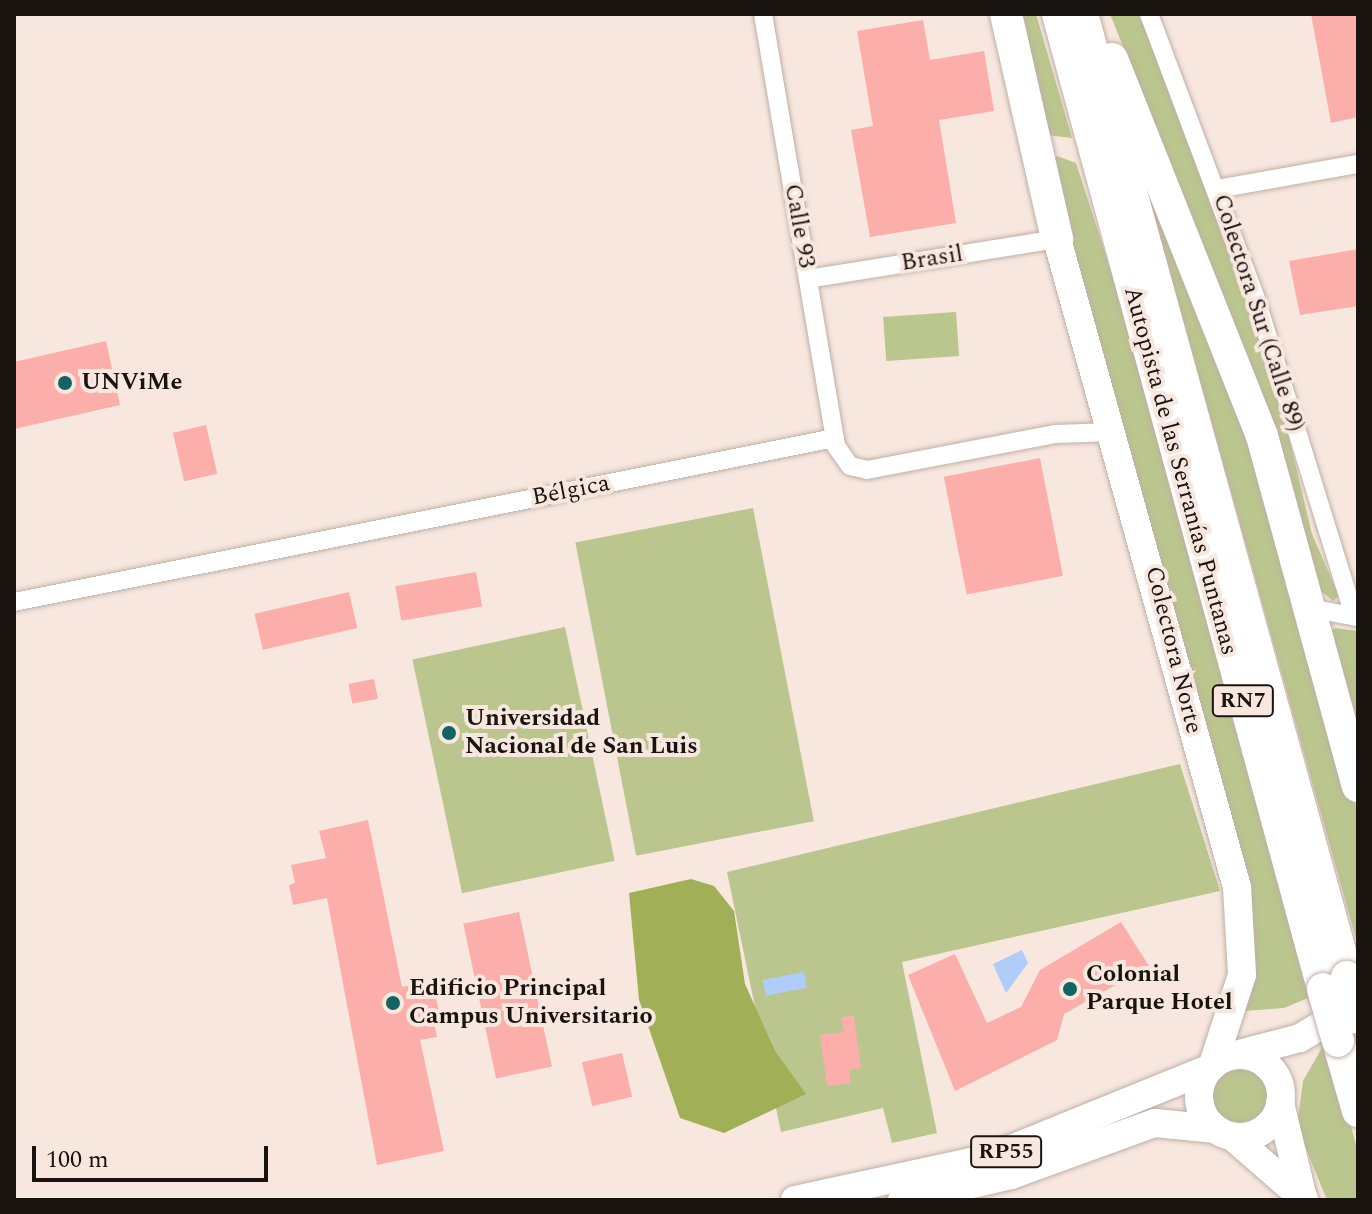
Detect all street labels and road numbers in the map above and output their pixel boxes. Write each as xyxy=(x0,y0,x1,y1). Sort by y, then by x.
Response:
street label: Calle 93 xyxy=(777,182,821,270)
street label: Colectora Sur (Calle 89) xyxy=(1206,191,1310,435)
street label: Brasil xyxy=(899,240,965,278)
street label: Autopista de las Serranías Puntanas xyxy=(1117,284,1243,658)
street label: Bélgica xyxy=(530,469,612,513)
street label: Colectora Norte xyxy=(1138,563,1208,737)
road number: RN7 xyxy=(1211,683,1275,719)
road number: RP55 xyxy=(970,1134,1042,1170)

